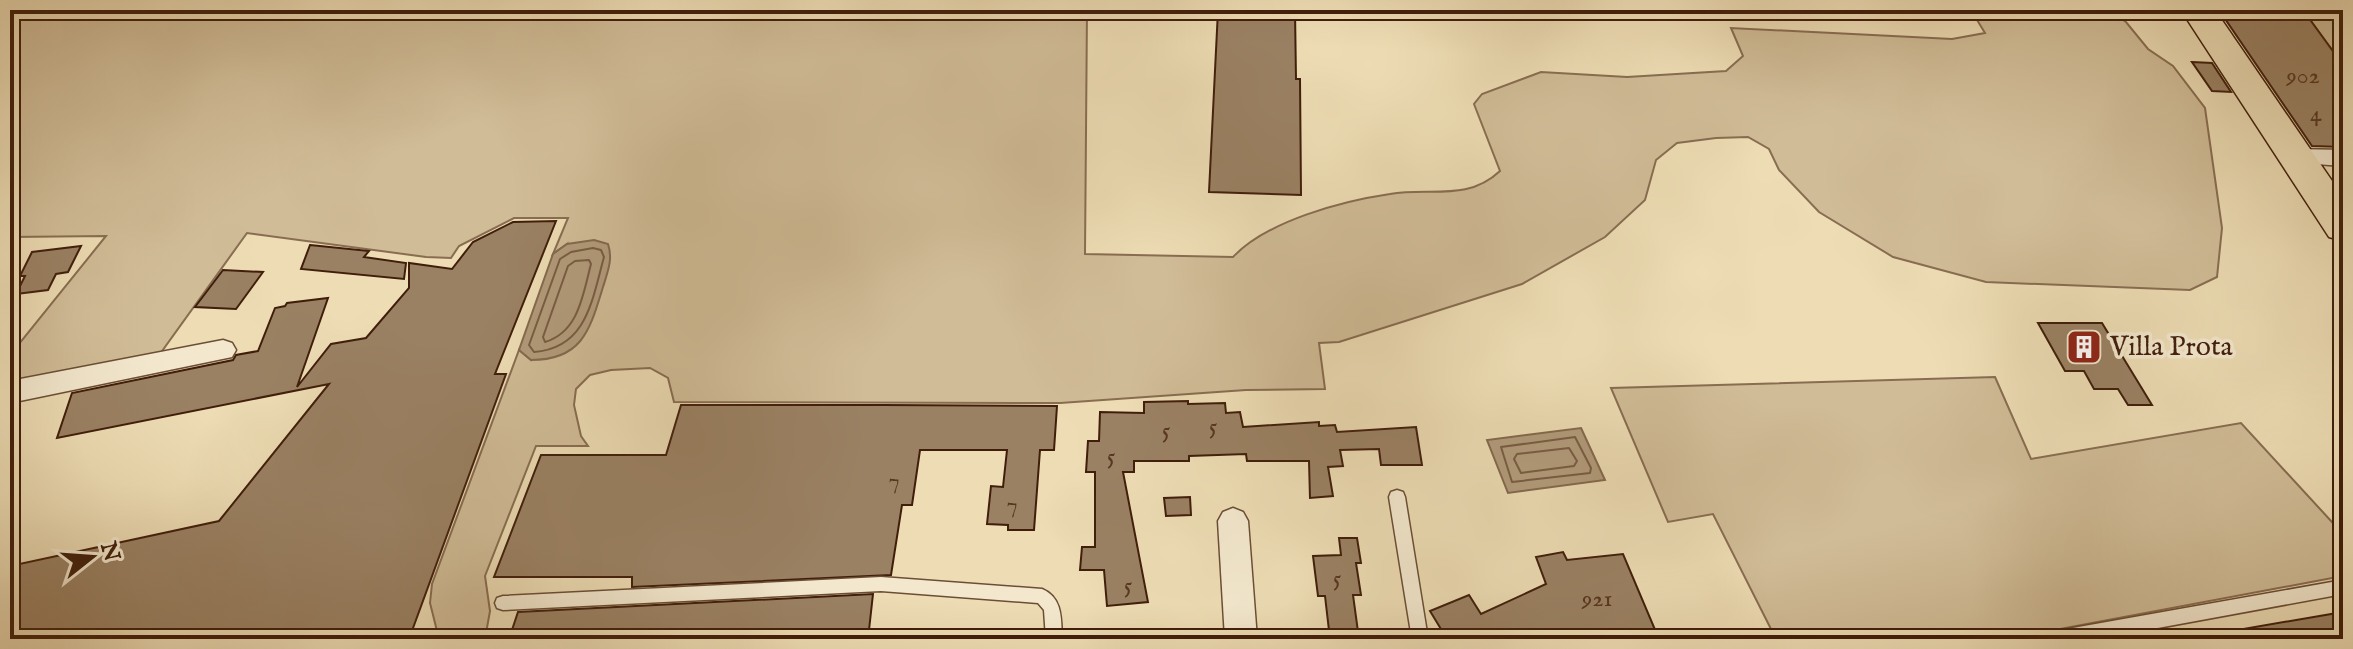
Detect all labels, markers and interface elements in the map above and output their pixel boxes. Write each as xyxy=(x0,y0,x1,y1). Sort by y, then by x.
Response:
house number: 902 xyxy=(2285,61,2320,92)
house number: 4 xyxy=(2310,99,2322,130)
building icon: Villa Prota xyxy=(2065,328,2103,366)
place label: Villa Prota xyxy=(2109,330,2234,365)
house number: 5 xyxy=(1209,412,1218,443)
house number: 5 xyxy=(1162,416,1171,447)
house number: 5 xyxy=(1107,442,1116,473)
house number: 7 xyxy=(888,466,900,497)
house number: 7 xyxy=(1006,490,1018,521)
north arrow xyxy=(52,517,132,597)
text: N xyxy=(93,538,125,565)
house number: 5 xyxy=(1333,564,1342,595)
house number: 5 xyxy=(1124,571,1133,602)
house number: 921 xyxy=(1581,584,1612,615)

